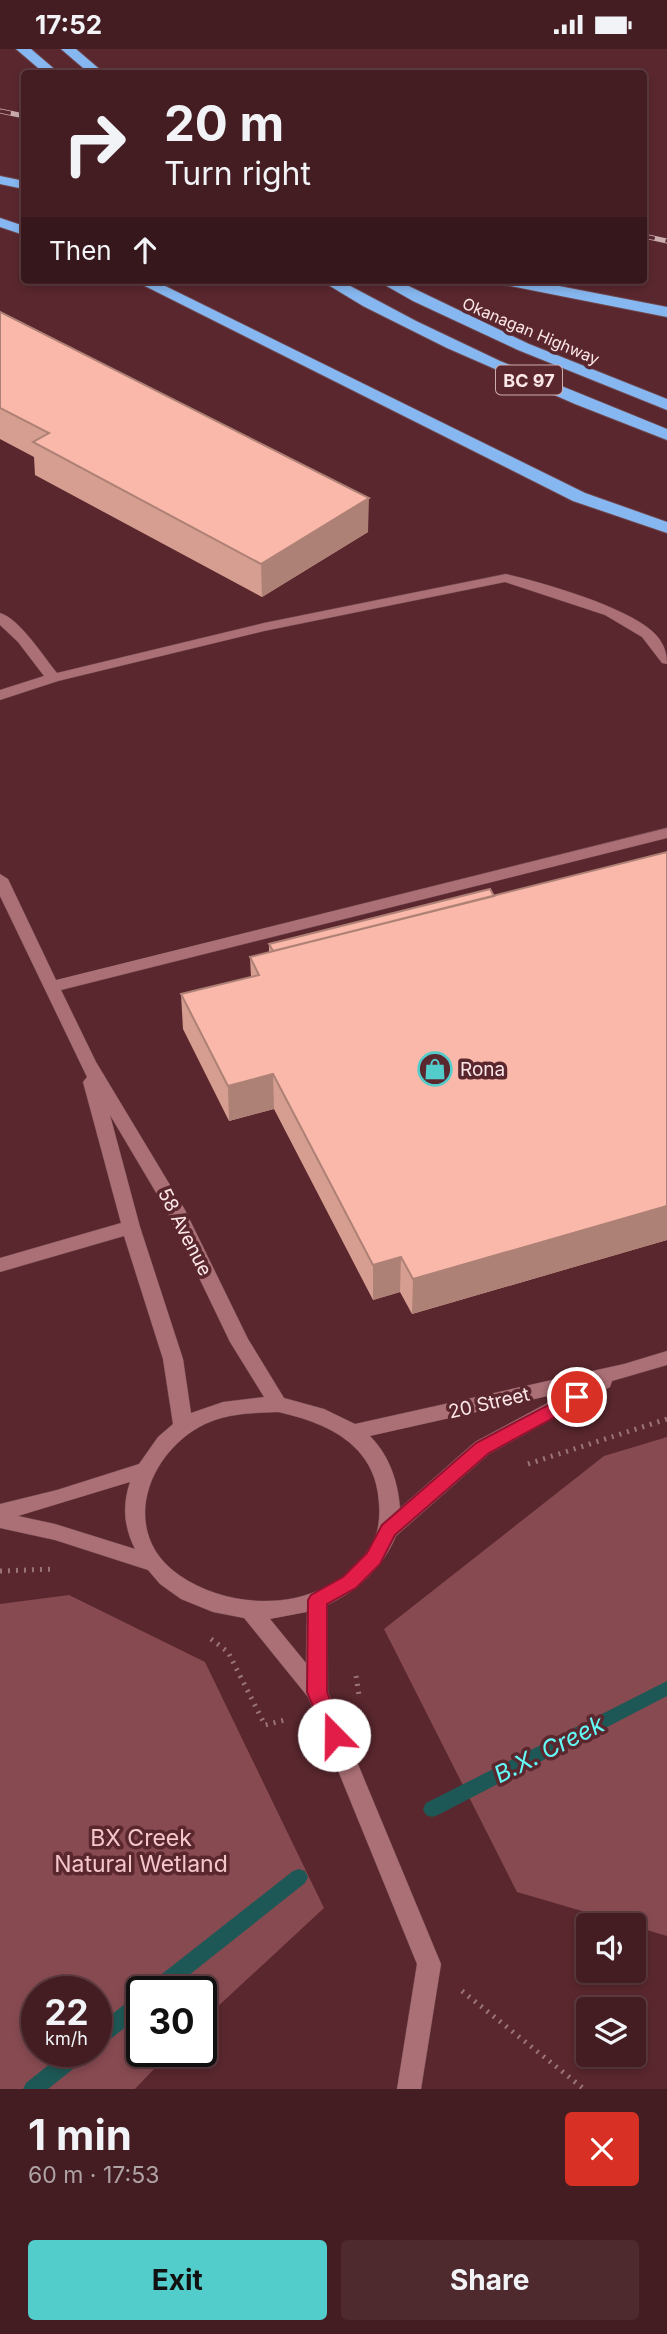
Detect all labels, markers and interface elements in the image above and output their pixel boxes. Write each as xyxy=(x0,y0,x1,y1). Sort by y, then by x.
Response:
text: 17:52 xyxy=(35,9,102,40)
text: 20 m xyxy=(164,94,284,153)
icon: right xyxy=(49,98,140,189)
text: Turn right xyxy=(164,154,311,193)
icon: ahead xyxy=(126,231,164,269)
text: Then xyxy=(49,235,112,266)
street label: Okanagan Highway xyxy=(459,293,603,369)
road number: BC 97 xyxy=(496,365,562,395)
shop icon: Rona xyxy=(416,1050,454,1088)
place label: Rona xyxy=(460,1058,505,1081)
street label: 58 Avenue xyxy=(153,1184,217,1280)
pin xyxy=(547,1367,607,1427)
icon: arrive xyxy=(558,1378,596,1416)
street label: 20 Street xyxy=(446,1383,532,1423)
position arrow xyxy=(297,1698,371,1772)
water label: B.X. Creek xyxy=(489,1709,610,1789)
park label: BX Creek Natural Wetland xyxy=(54,1824,228,1878)
map controls xyxy=(576,1913,646,2067)
button: sound xyxy=(576,1913,646,1983)
speed limit sign: 30 xyxy=(126,1976,217,2067)
text: 22 xyxy=(44,1991,89,2033)
button: layers xyxy=(576,1997,646,2067)
text: km/h xyxy=(45,2028,88,2049)
text: 1 min xyxy=(28,2109,132,2160)
button: close xyxy=(565,2112,639,2186)
text: 60 m · 17:53 xyxy=(28,2161,159,2189)
button: Exit xyxy=(28,2240,327,2320)
button: Share xyxy=(341,2240,639,2320)

